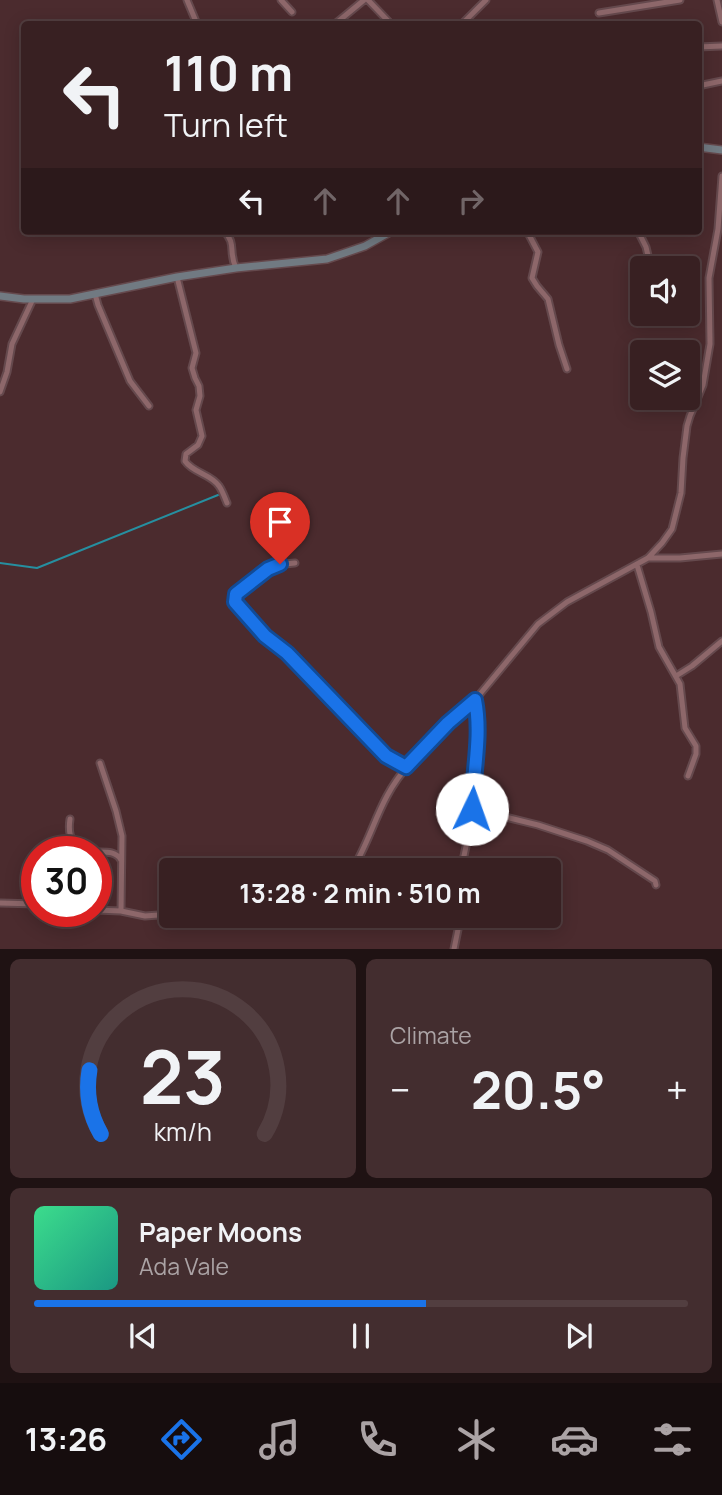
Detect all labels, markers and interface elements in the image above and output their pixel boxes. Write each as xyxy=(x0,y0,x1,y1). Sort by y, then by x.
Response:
text: 110 m xyxy=(164,39,293,106)
icon: left xyxy=(49,49,140,140)
text: Turn left xyxy=(164,103,288,147)
icon: left xyxy=(233,182,271,220)
icon: ahead xyxy=(306,182,344,220)
icon: ahead xyxy=(379,182,417,220)
icon: right xyxy=(452,182,490,220)
map controls xyxy=(630,256,700,410)
button: sound xyxy=(630,256,700,326)
button: layers xyxy=(630,340,700,410)
pin xyxy=(250,492,310,564)
icon: arrive xyxy=(261,503,299,541)
position arrow xyxy=(435,772,509,846)
speed limit sign: 30 xyxy=(21,836,112,927)
text: 13:28 · 2 min · 510 m xyxy=(239,875,481,911)
text: Climate xyxy=(390,1019,472,1051)
text: 23 xyxy=(140,1027,226,1127)
text: 20.5° xyxy=(471,1054,606,1125)
text: − xyxy=(390,1063,411,1115)
text: + xyxy=(666,1063,688,1115)
text: km/h xyxy=(154,1114,212,1149)
text: Paper Moons xyxy=(139,1214,302,1250)
text: Ada Vale xyxy=(139,1250,229,1282)
icon: previous xyxy=(124,1317,162,1355)
icon: pause xyxy=(342,1317,380,1355)
icon: next xyxy=(560,1317,598,1355)
icon: directions xyxy=(157,1415,206,1464)
icon: music xyxy=(255,1415,304,1464)
icon: phone xyxy=(353,1415,402,1464)
icon: climate xyxy=(452,1415,501,1464)
icon: car xyxy=(550,1415,599,1464)
icon: filters xyxy=(648,1415,697,1464)
text: 13:26 xyxy=(25,1417,107,1461)

